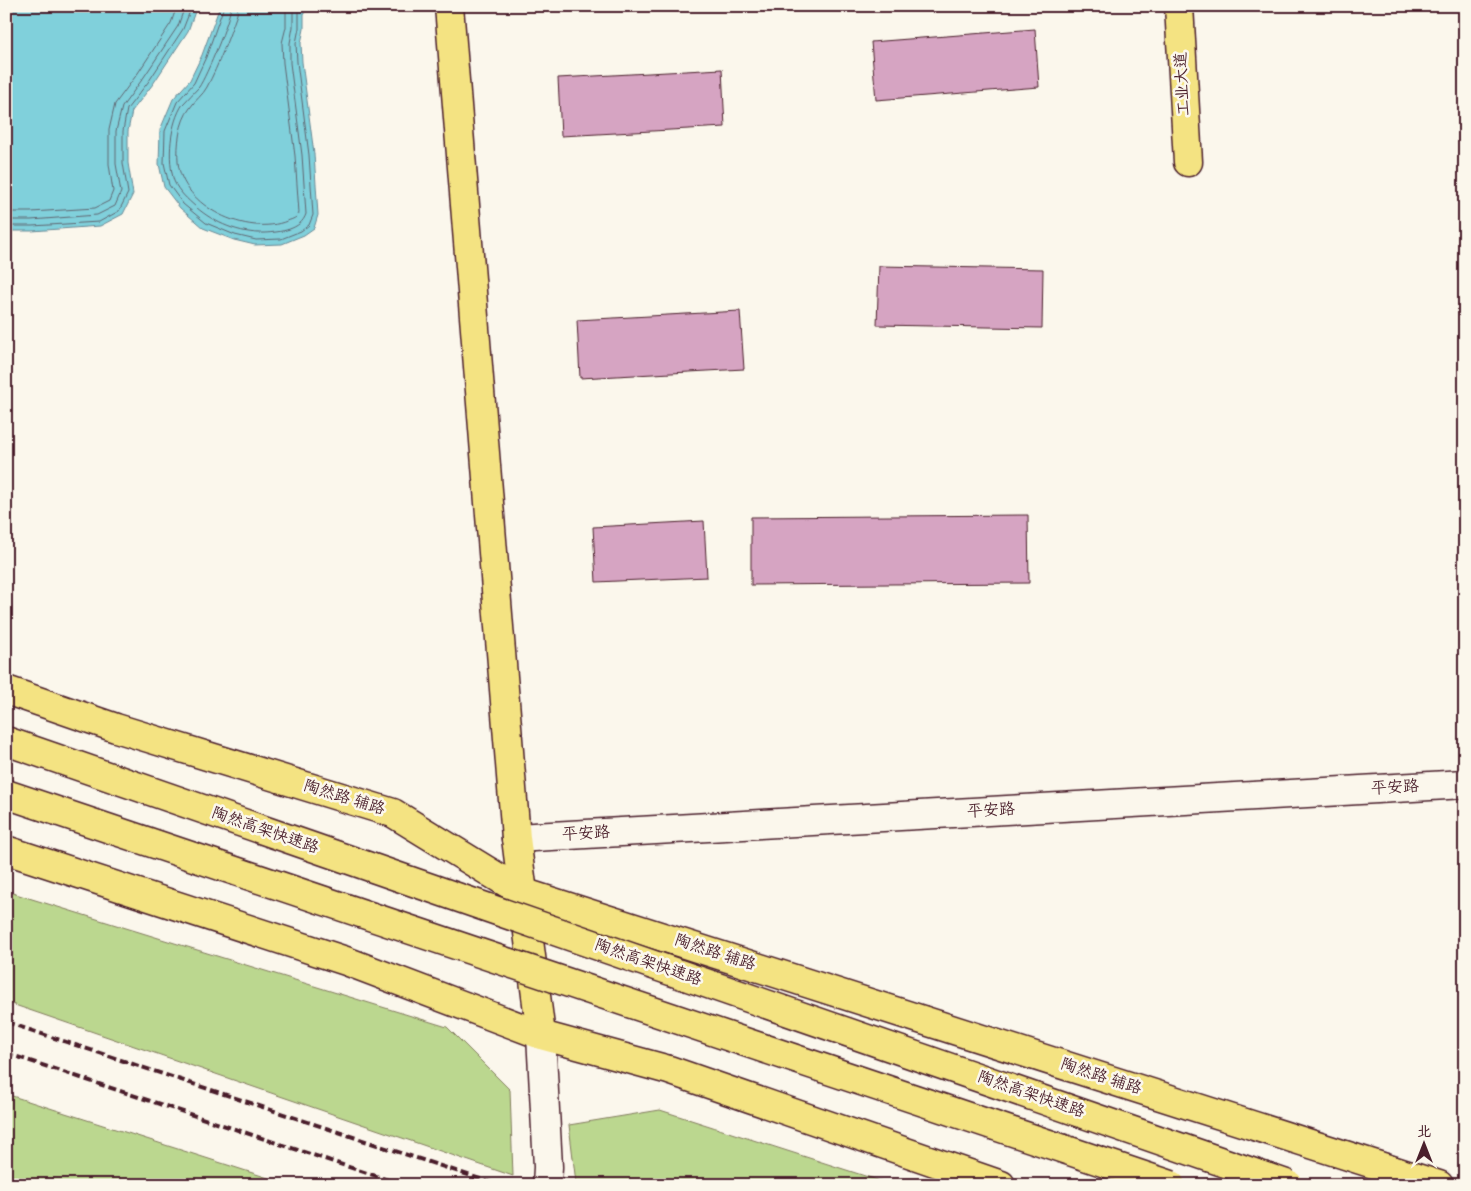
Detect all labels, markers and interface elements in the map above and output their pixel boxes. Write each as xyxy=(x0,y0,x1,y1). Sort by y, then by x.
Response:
street label: 工业大道 xyxy=(1169,51,1197,117)
street label: 陶然路 辅路 xyxy=(300,774,388,822)
street label: 平安路 xyxy=(1370,775,1420,801)
street label: 平安路 xyxy=(966,798,1016,824)
street label: 陶然高架快速路 xyxy=(208,801,322,861)
street label: 平安路 xyxy=(561,821,611,847)
street label: 陶然路 辅路 xyxy=(671,929,759,977)
street label: 陶然高架快速路 xyxy=(591,933,705,993)
street label: 陶然路 辅路 xyxy=(1057,1053,1145,1101)
street label: 陶然高架快速路 xyxy=(974,1065,1088,1125)
north arrow xyxy=(1398,1118,1448,1168)
text: 北 xyxy=(1417,1122,1431,1143)

